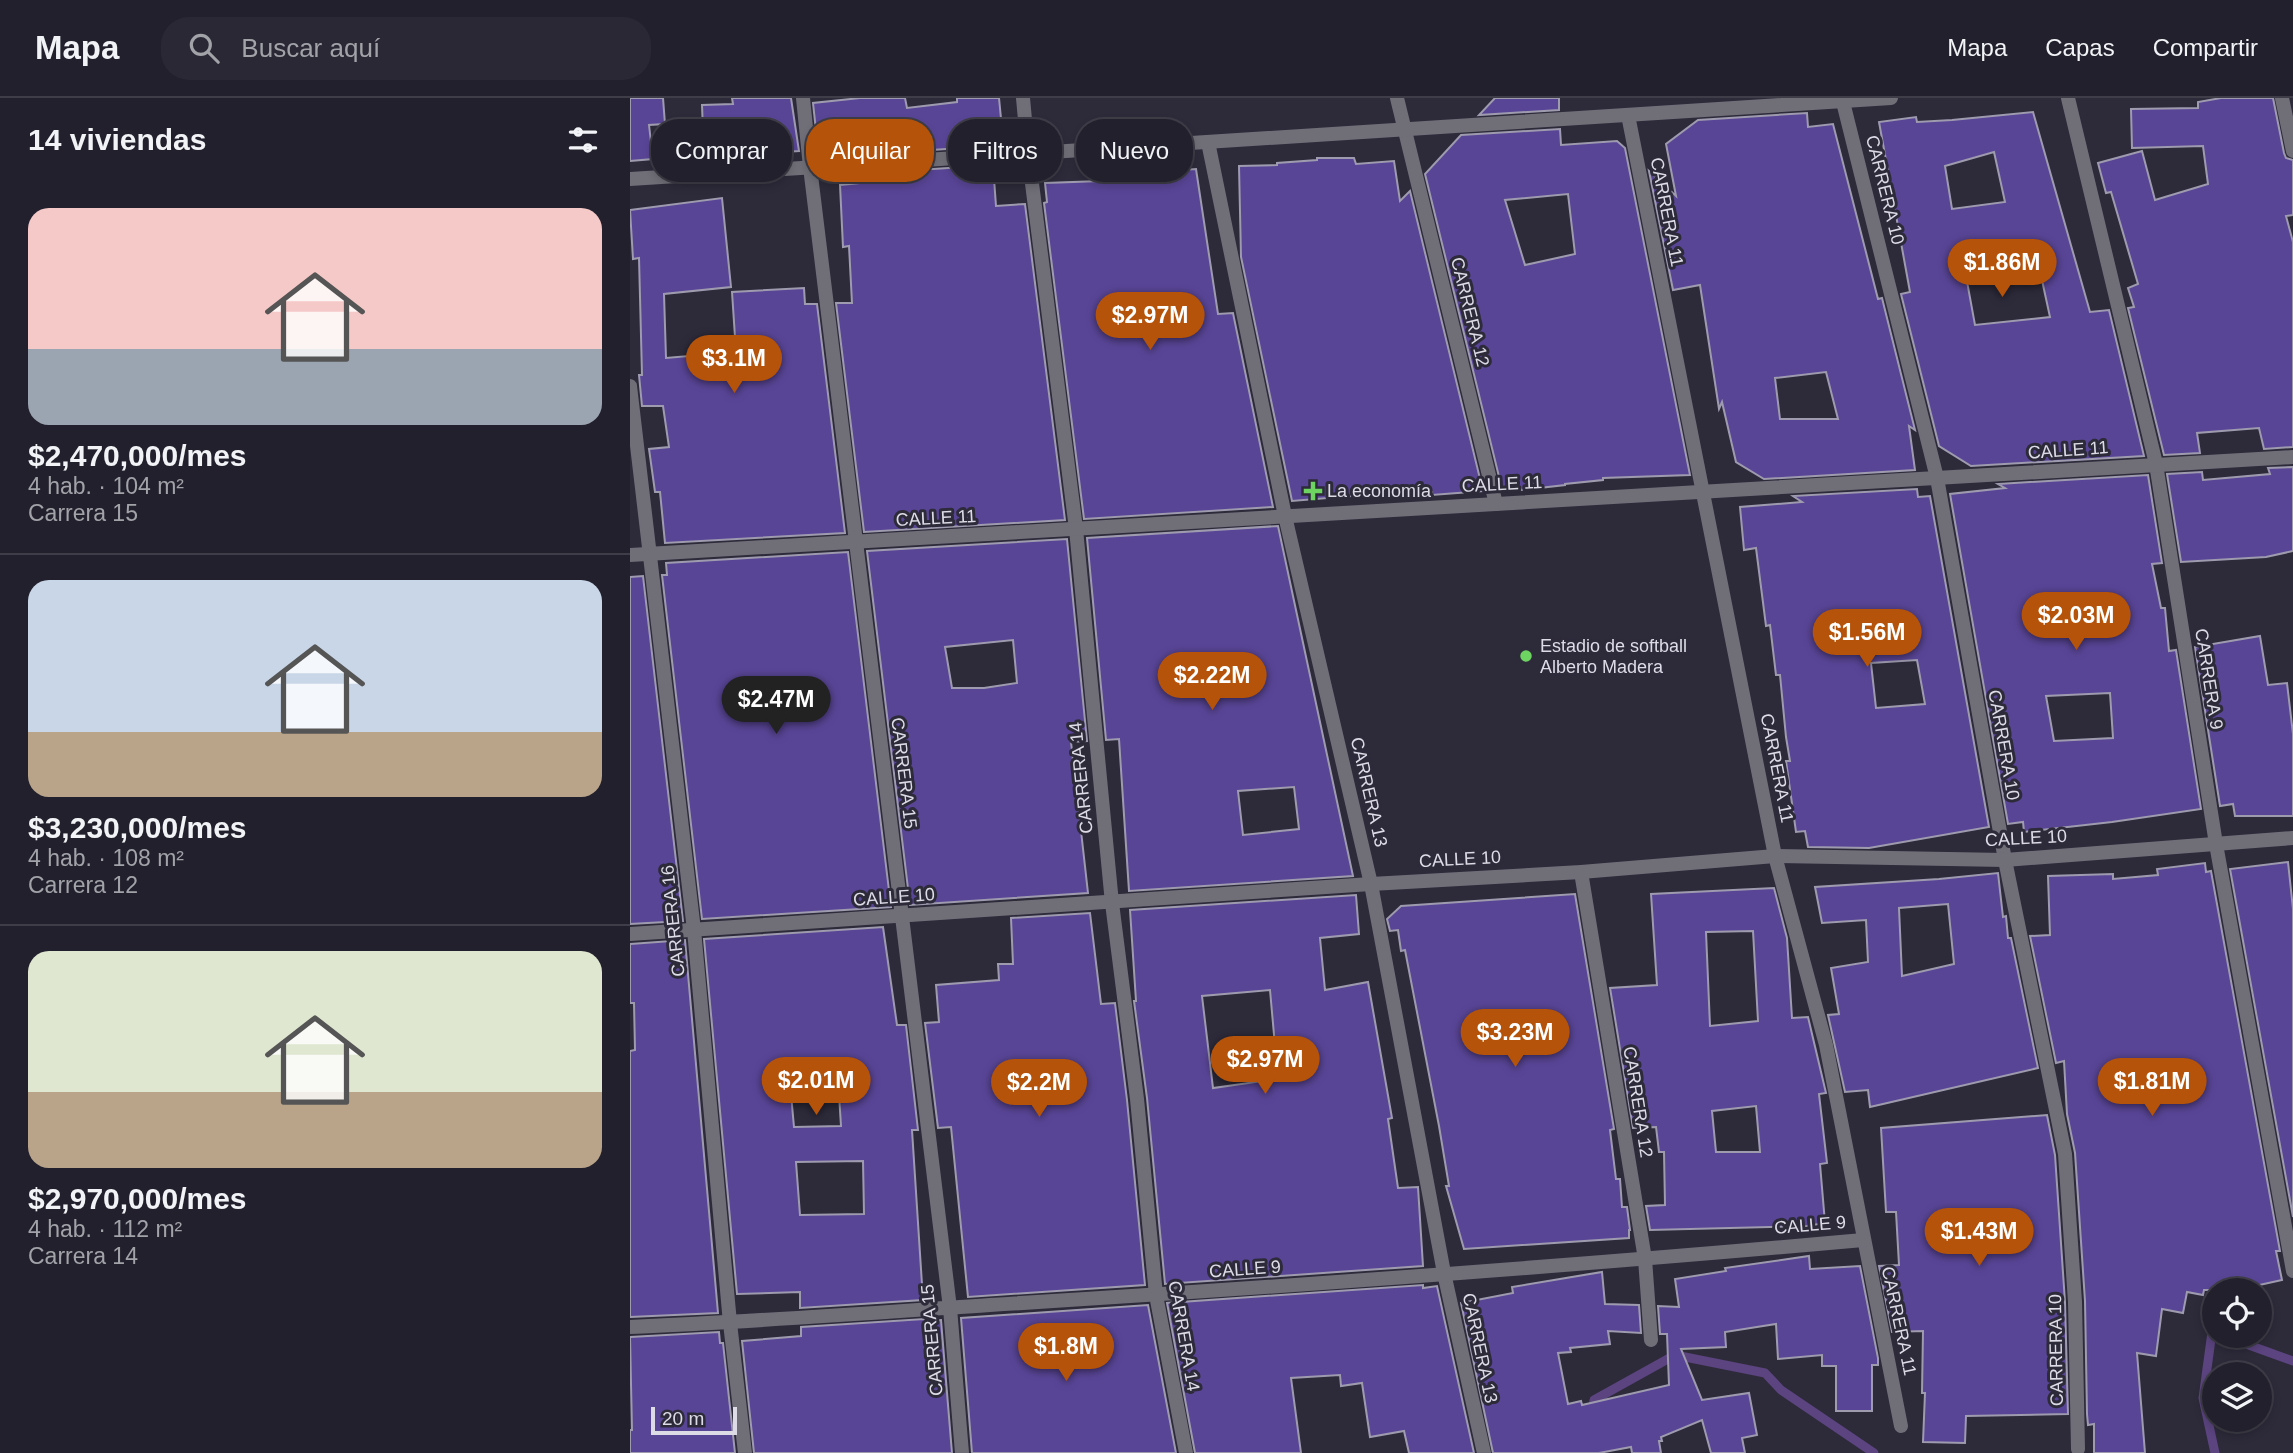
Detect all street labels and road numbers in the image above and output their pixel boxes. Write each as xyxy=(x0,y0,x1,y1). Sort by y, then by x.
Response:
street label: CARRERA 10 xyxy=(1862,133,1908,247)
street label: CARRERA 11 xyxy=(1647,156,1687,268)
street label: CARRERA 12 xyxy=(1447,255,1493,369)
street label: CALLE 11 xyxy=(2027,437,2109,463)
street label: CALLE 11 xyxy=(1461,472,1543,496)
street label: CALLE 11 xyxy=(895,506,977,530)
street label: CARRERA 9 xyxy=(2191,627,2227,731)
street label: CARRERA 10 xyxy=(1984,688,2024,802)
street label: CARRERA 11 xyxy=(1757,712,1797,824)
street label: CARRERA 15 xyxy=(887,716,921,830)
street label: CARRERA 14 xyxy=(1065,721,1097,835)
street label: CARRERA 13 xyxy=(1347,735,1391,849)
street label: CALLE 10 xyxy=(1985,826,2067,850)
street label: CALLE 10 xyxy=(1419,847,1501,871)
street label: CARRERA 16 xyxy=(657,864,689,978)
street label: CALLE 10 xyxy=(852,884,936,910)
street label: CARRERA 12 xyxy=(1619,1045,1657,1159)
street label: CALLE 9 xyxy=(1773,1212,1847,1238)
street label: CALLE 9 xyxy=(1208,1257,1282,1281)
street label: CARRERA 11 xyxy=(1878,1265,1920,1377)
street label: CARRERA 14 xyxy=(1164,1279,1204,1393)
street label: CARRERA 15 xyxy=(917,1283,947,1397)
street label: CARRERA 13 xyxy=(1459,1291,1501,1405)
street label: CARRERA 10 xyxy=(2045,1294,2067,1406)

